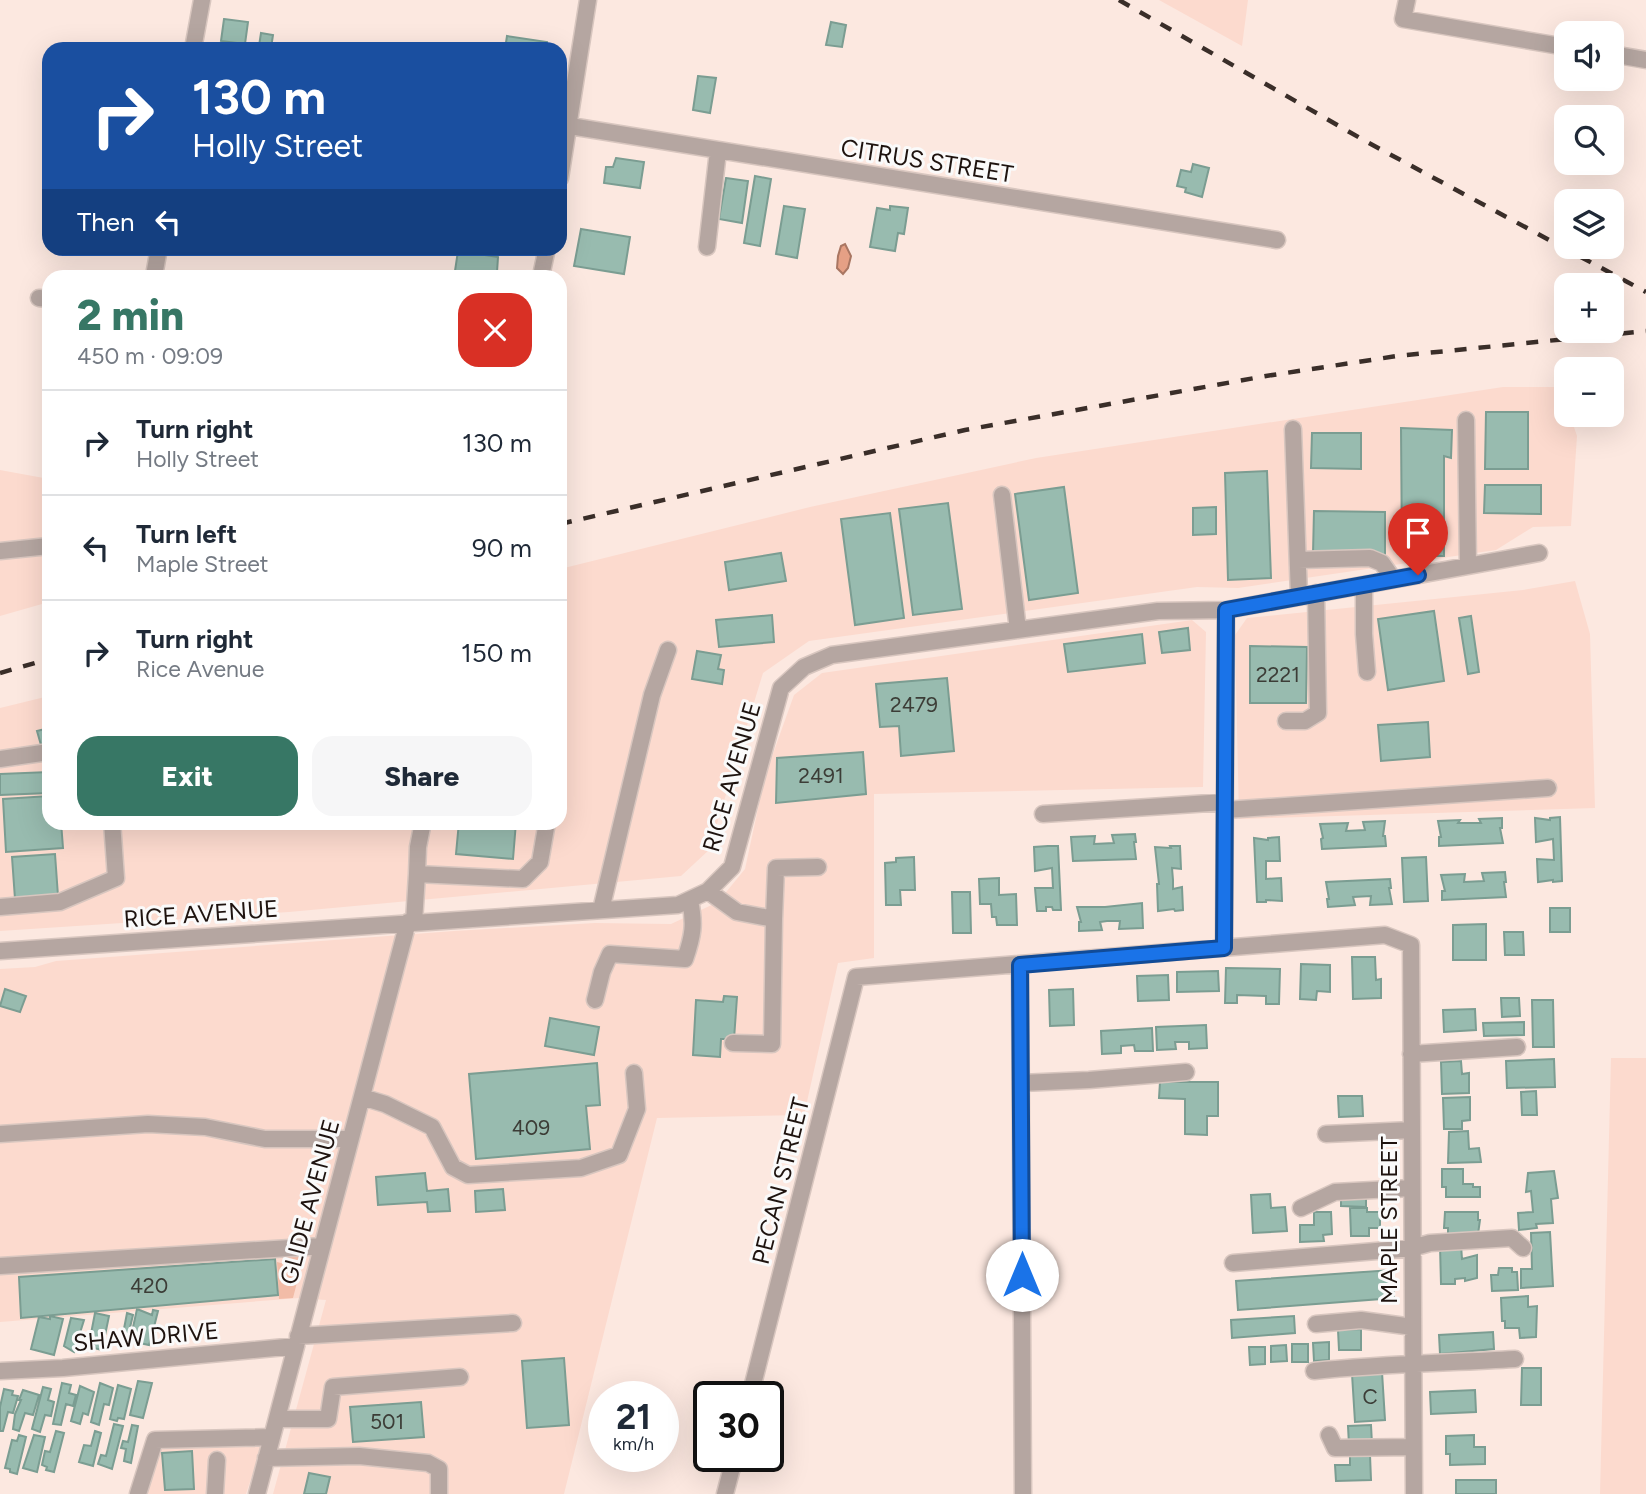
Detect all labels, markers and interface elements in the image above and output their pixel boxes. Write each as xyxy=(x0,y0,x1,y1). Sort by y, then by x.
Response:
map controls xyxy=(1554,21,1624,427)
button: sound xyxy=(1554,21,1624,91)
text: 130 m xyxy=(192,67,326,126)
icon: right xyxy=(77,70,168,161)
button: search xyxy=(1554,105,1624,175)
text: Holly Street xyxy=(192,127,363,165)
street label: CITRUS STREET xyxy=(839,133,1015,188)
button: layers xyxy=(1554,189,1624,259)
icon: left xyxy=(149,203,187,241)
text: Then xyxy=(77,206,135,238)
button: + xyxy=(1554,273,1624,343)
text: 2 min xyxy=(77,290,184,341)
button: close xyxy=(458,293,532,367)
text: 450 m · 09:09 xyxy=(77,342,223,370)
button: − xyxy=(1554,357,1624,427)
text: Turn right xyxy=(136,413,253,445)
icon: right xyxy=(77,424,115,462)
text: 130 m xyxy=(462,427,532,459)
text: Holly Street xyxy=(136,445,259,473)
pin xyxy=(1388,503,1448,575)
icon: arrive xyxy=(1399,514,1437,552)
text: Turn left xyxy=(136,518,237,550)
icon: left xyxy=(77,529,115,567)
text: 90 m xyxy=(472,532,532,564)
text: Maple Street xyxy=(136,550,268,578)
text: Turn right xyxy=(136,623,253,655)
icon: right xyxy=(77,634,115,672)
text: 150 m xyxy=(461,637,532,669)
text: Rice Avenue xyxy=(136,655,264,683)
house number: 2221 xyxy=(1256,662,1300,687)
house number: 2479 xyxy=(890,692,938,717)
street label: RICE AVENUE xyxy=(696,698,767,855)
button: Exit xyxy=(77,736,298,816)
button: Share xyxy=(312,736,532,816)
house number: 2491 xyxy=(798,763,844,788)
street label: RICE AVENUE xyxy=(123,894,279,933)
street label: PECAN STREET xyxy=(746,1094,815,1267)
house number: 409 xyxy=(512,1115,550,1140)
street label: GLIDE AVENUE xyxy=(274,1116,345,1288)
street label: MAPLE STREET xyxy=(1374,1136,1403,1304)
position arrow xyxy=(985,1238,1059,1312)
house number: 420 xyxy=(130,1273,168,1298)
street label: SHAW DRIVE xyxy=(72,1316,220,1357)
speed limit sign: 30 xyxy=(693,1381,784,1472)
house number: C xyxy=(1362,1384,1378,1409)
text: 21 xyxy=(616,1396,651,1438)
house number: 501 xyxy=(370,1409,404,1434)
text: km/h xyxy=(613,1433,654,1455)

